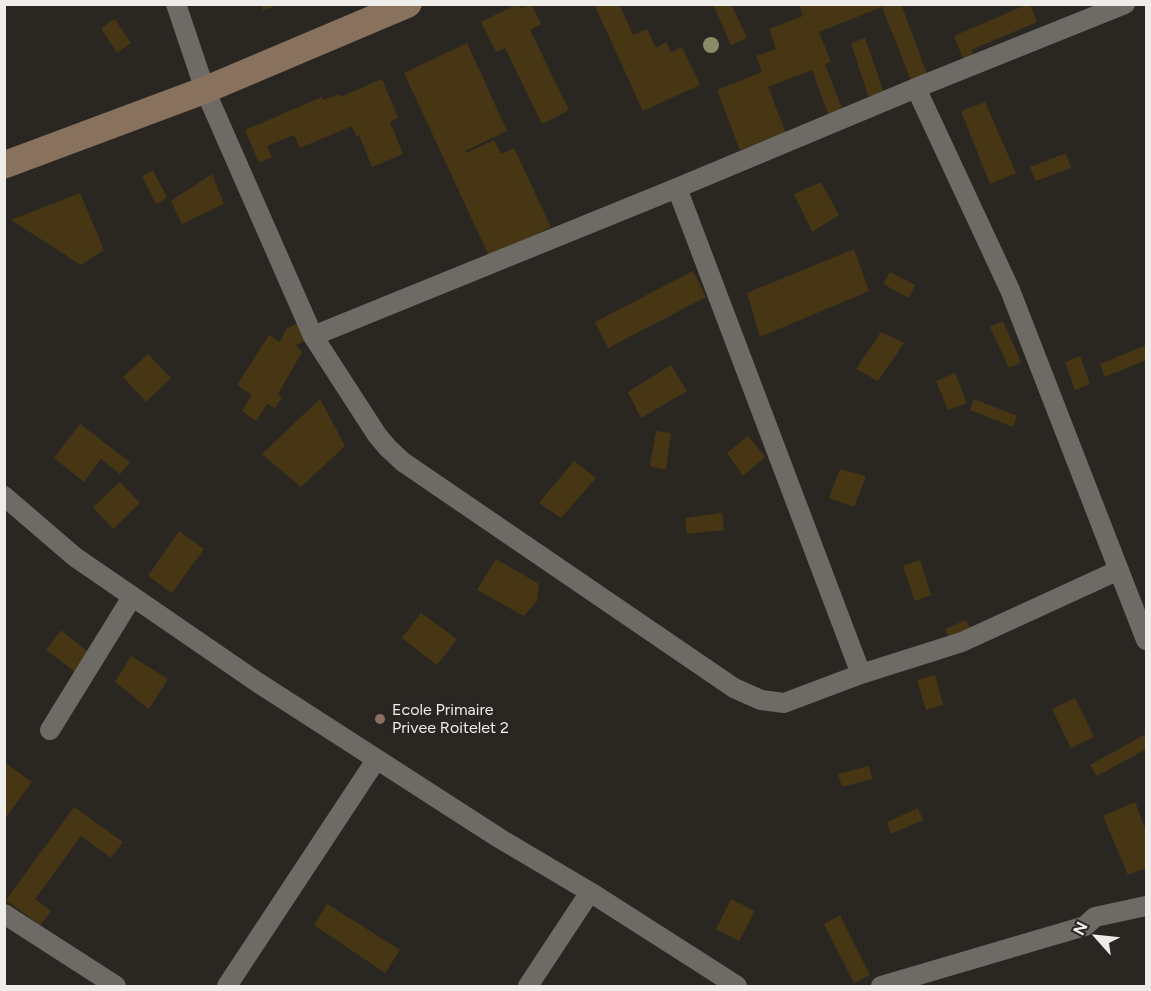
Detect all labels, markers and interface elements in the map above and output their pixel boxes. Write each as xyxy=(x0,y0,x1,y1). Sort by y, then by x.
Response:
place label: Ecole Primaire Privee Roitelet 2 xyxy=(392,700,509,738)
marker: Ecole Primaire Privee Roitelet 2 xyxy=(373,712,387,726)
north arrow xyxy=(1067,907,1127,967)
text: N xyxy=(1069,919,1092,938)

